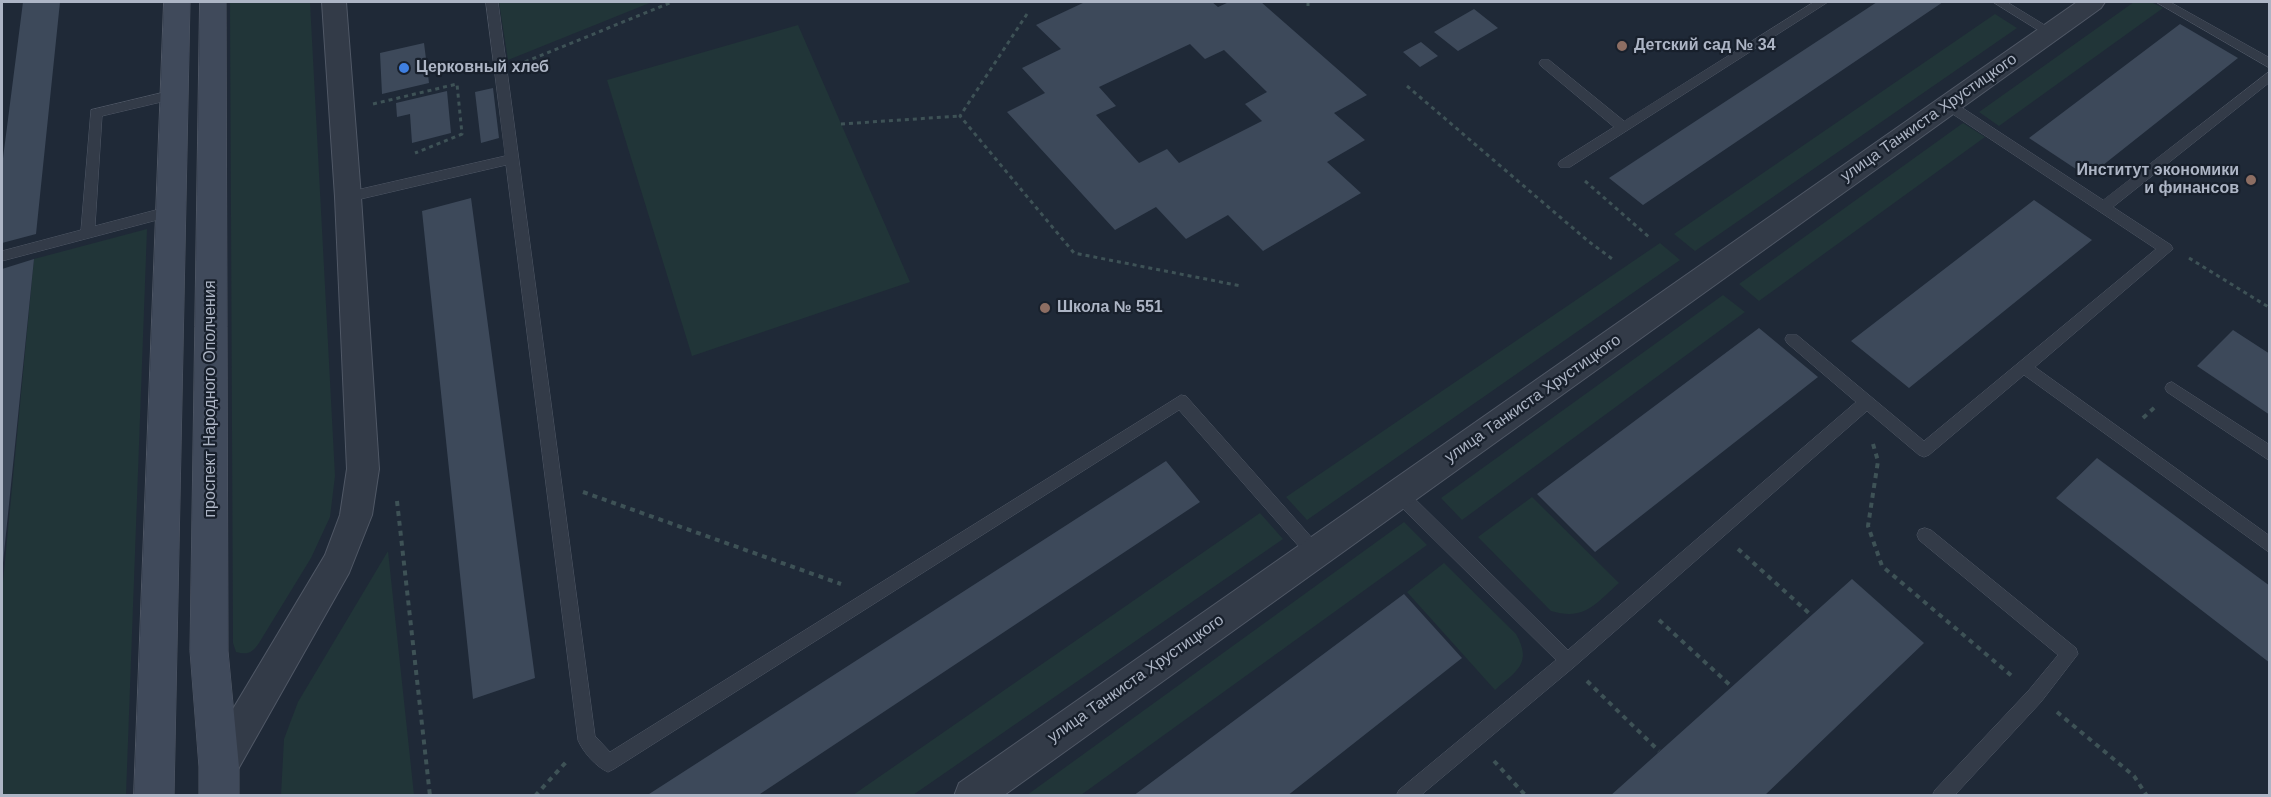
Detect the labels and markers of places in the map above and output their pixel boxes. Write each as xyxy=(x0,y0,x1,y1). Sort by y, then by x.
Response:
place label: Детский сад № 34 xyxy=(1634,36,1776,56)
marker: Детский сад № 34 xyxy=(1615,39,1629,53)
place label: Церковный хлеб xyxy=(416,58,549,78)
marker: Церковный хлеб xyxy=(397,61,411,75)
place label: Институт экономики и финансов xyxy=(2077,161,2239,199)
marker: Институт экономики и финансов xyxy=(2244,173,2258,187)
place label: Школа № 551 xyxy=(1057,298,1163,318)
marker: Школа № 551 xyxy=(1038,301,1052,315)

